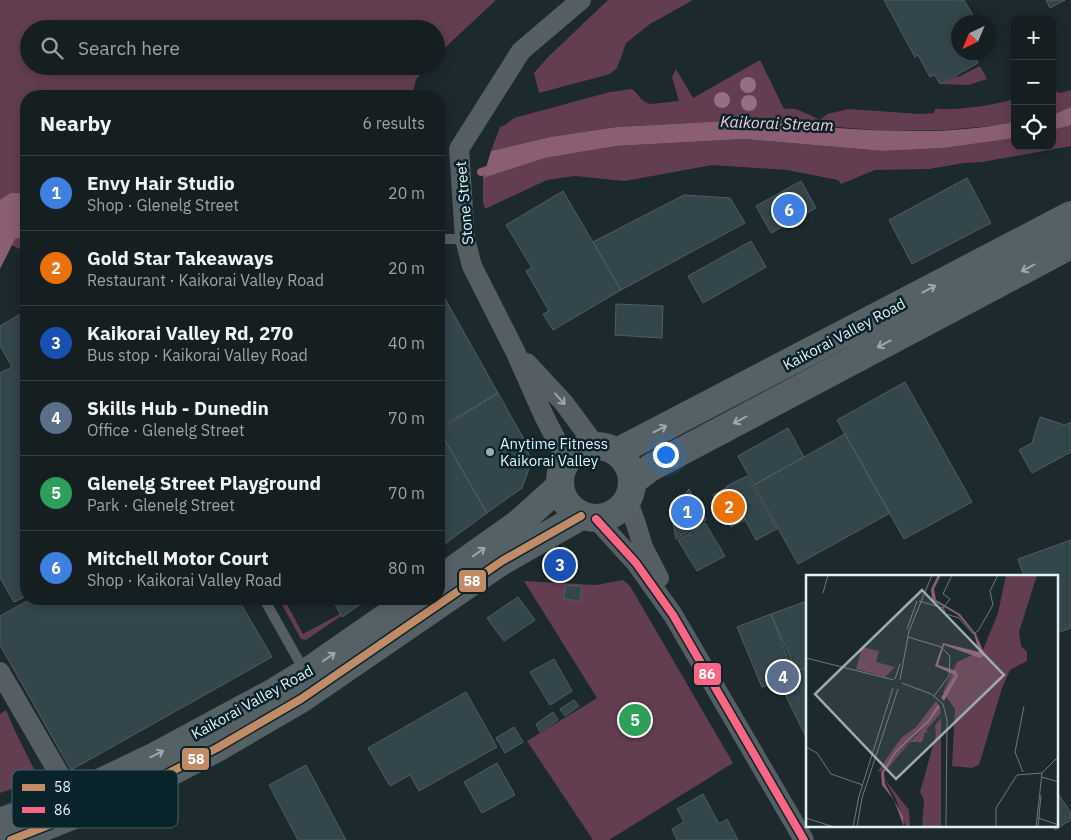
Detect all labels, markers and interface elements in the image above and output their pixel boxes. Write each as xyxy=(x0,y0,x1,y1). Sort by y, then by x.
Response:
north arrow xyxy=(951,15,996,60)
map controls xyxy=(1011,15,1056,150)
button: + xyxy=(1011,15,1056,60)
search box xyxy=(20,20,445,75)
icon: search xyxy=(38,34,66,62)
text: Search here xyxy=(78,36,180,60)
button: − xyxy=(1011,60,1056,105)
button: locate xyxy=(1011,105,1056,150)
text: Nearby xyxy=(40,109,111,137)
water label: Kaikorai Stream xyxy=(720,111,834,135)
text: 6 results xyxy=(362,113,425,133)
street label: Stone Street xyxy=(451,160,477,246)
text: Envy Hair Studio xyxy=(87,171,235,195)
text: 1 xyxy=(51,183,61,203)
text: 20 m xyxy=(388,183,425,203)
pin: 6 xyxy=(773,191,805,229)
text: Shop · Glenelg Street xyxy=(87,195,239,215)
text: Gold Star Takeaways xyxy=(87,246,274,270)
text: 2 xyxy=(51,258,61,278)
text: 20 m xyxy=(388,258,425,278)
one-way arrow xyxy=(1021,264,1036,273)
text: Restaurant · Kaikorai Valley Road xyxy=(87,270,324,290)
one-way arrow xyxy=(921,284,935,294)
street label: Kaikorai Valley Road xyxy=(779,294,909,374)
text: Kaikorai Valley Rd, 270 xyxy=(87,321,293,345)
text: 3 xyxy=(51,333,61,353)
text: 40 m xyxy=(388,333,425,353)
one-way arrow xyxy=(877,340,892,349)
text: Bus stop · Kaikorai Valley Road xyxy=(87,345,308,365)
one-way arrow xyxy=(554,393,566,406)
text: Skills Hub - Dunedin xyxy=(87,396,269,420)
text: 4 xyxy=(51,408,61,428)
text: 70 m xyxy=(388,408,425,428)
one-way arrow xyxy=(733,415,748,425)
text: Office · Glenelg Street xyxy=(87,420,245,440)
one-way arrow xyxy=(653,424,668,434)
place label: Anytime Fitness Kaikorai Valley xyxy=(500,434,608,470)
your location xyxy=(653,442,679,468)
marker: Anytime Fitness Kaikorai Valley xyxy=(484,446,496,458)
text: Glenelg Street Playground xyxy=(87,471,321,495)
text: 5 xyxy=(51,483,61,503)
text: 70 m xyxy=(388,483,425,503)
pin: 2 xyxy=(713,488,745,526)
pin: 1 xyxy=(671,493,703,531)
text: Park · Glenelg Street xyxy=(87,495,235,515)
text: Mitchell Motor Court xyxy=(87,546,269,570)
pin: 3 xyxy=(544,546,576,584)
one-way arrow xyxy=(471,547,485,557)
text: 6 xyxy=(51,558,61,578)
text: 80 m xyxy=(388,558,425,578)
line badge: 58 xyxy=(458,569,487,593)
text: Shop · Kaikorai Valley Road xyxy=(87,570,282,590)
text: 58 xyxy=(464,572,480,590)
inset map xyxy=(806,575,1058,828)
one-way arrow xyxy=(322,652,336,662)
pin: 4 xyxy=(767,658,799,696)
street label: Kaikorai Valley Road xyxy=(188,661,316,743)
line badge: 86 xyxy=(693,662,722,686)
text: 86 xyxy=(699,665,715,683)
pin: 5 xyxy=(619,701,651,739)
line badge: 58 xyxy=(181,747,210,771)
one-way arrow xyxy=(149,749,164,758)
text: 58 xyxy=(188,750,204,768)
legend xyxy=(12,770,178,828)
text: 58 xyxy=(54,778,71,796)
text: 86 xyxy=(54,801,71,819)

